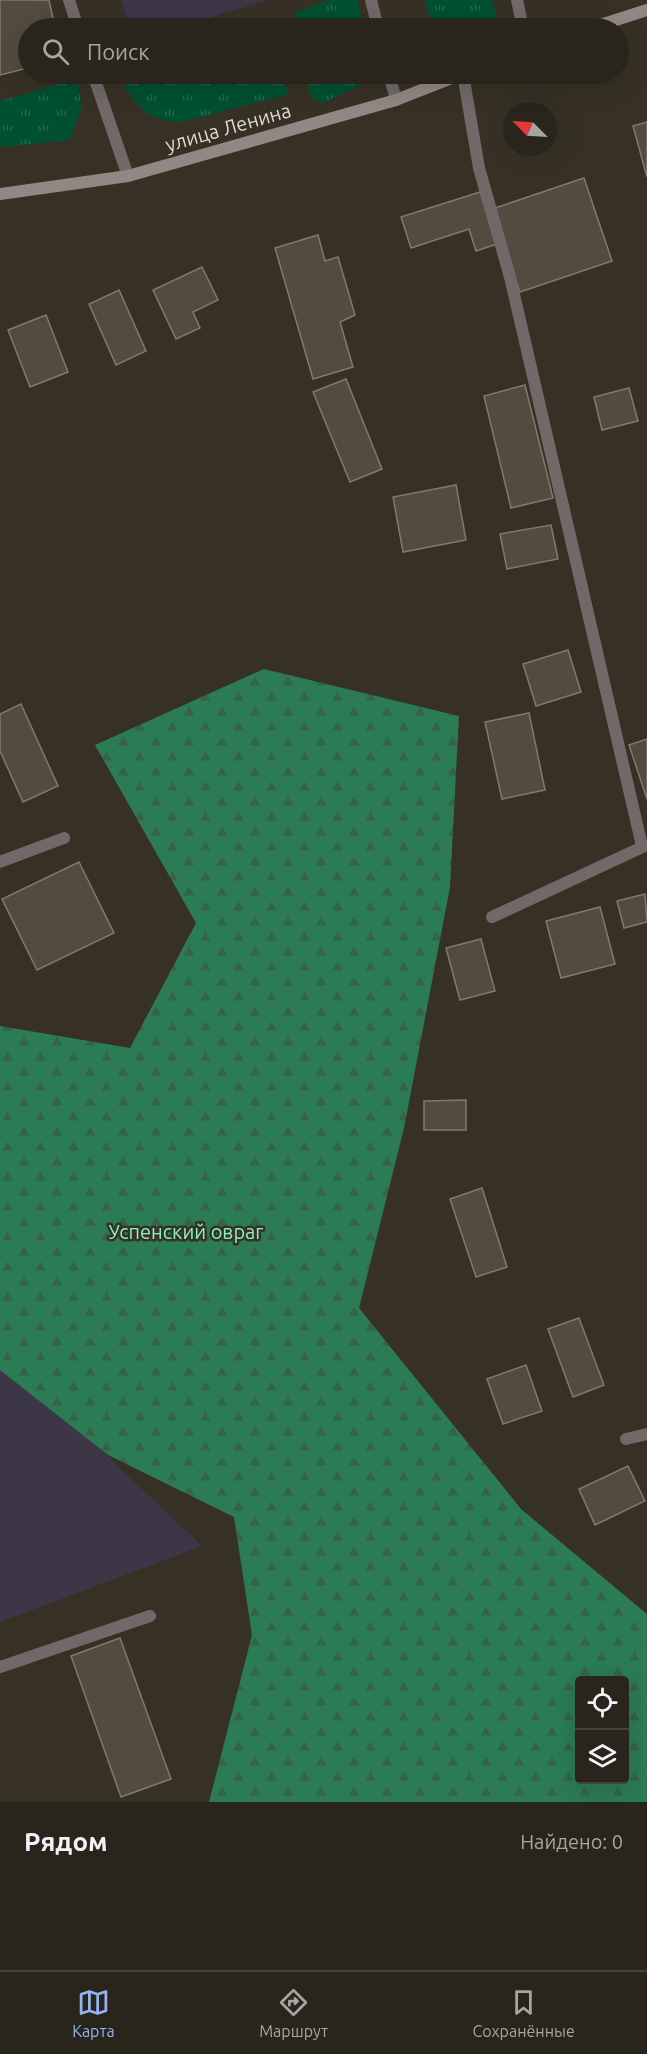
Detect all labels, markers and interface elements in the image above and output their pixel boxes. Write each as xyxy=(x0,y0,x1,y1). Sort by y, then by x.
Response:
search box xyxy=(18,18,629,84)
icon: search xyxy=(39,35,72,68)
text: Поиск xyxy=(87,39,150,64)
street label: улица Ленина xyxy=(162,98,294,156)
north arrow xyxy=(503,102,557,156)
park label: Успенский овраг xyxy=(109,1220,263,1243)
map controls xyxy=(575,1676,629,1784)
button: locate xyxy=(575,1676,629,1730)
button: layers xyxy=(575,1730,629,1784)
text: Рядом xyxy=(24,1827,108,1856)
text: Найдено: 0 xyxy=(520,1830,623,1853)
tab: Карта xyxy=(72,1986,115,2040)
tab: Маршрут xyxy=(259,1986,328,2040)
tab: Сохранённые xyxy=(473,1986,575,2040)

